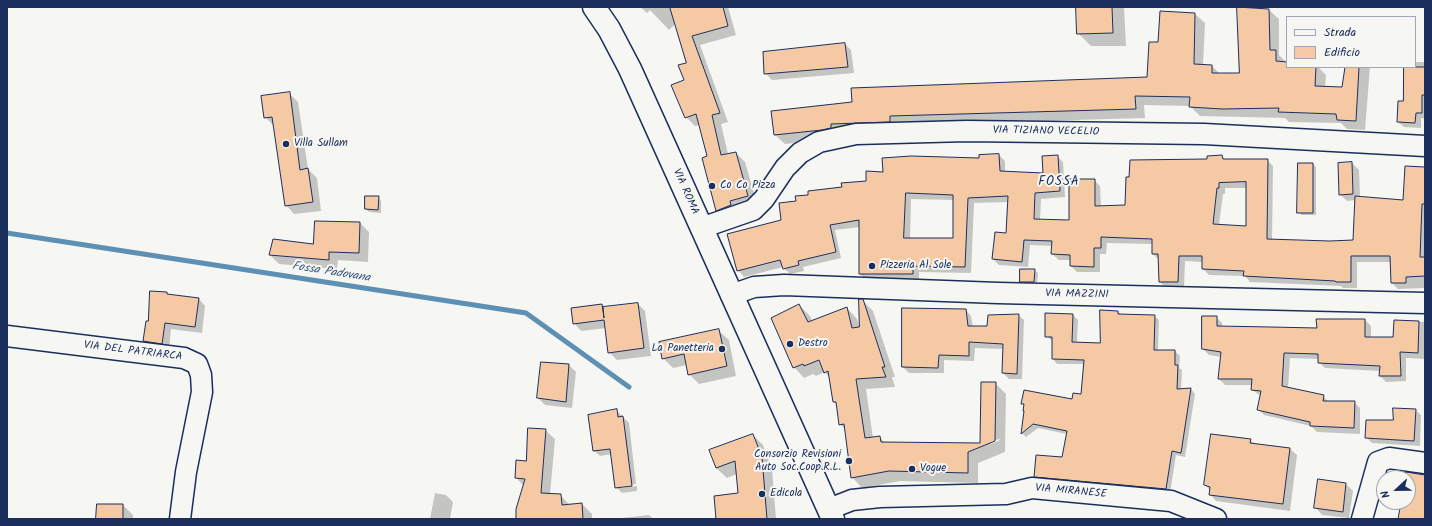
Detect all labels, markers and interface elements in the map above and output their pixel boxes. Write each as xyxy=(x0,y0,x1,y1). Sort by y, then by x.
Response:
legend xyxy=(1286,16,1416,68)
text: Strada xyxy=(1324,23,1356,42)
text: Edificio xyxy=(1324,43,1360,62)
street label: VIA TIZIANO VECELIO xyxy=(993,124,1099,140)
place label: Villa Sullam xyxy=(294,137,348,151)
marker: Villa Sullam xyxy=(281,139,291,149)
street label: VIA ROMA xyxy=(669,167,701,217)
district label: FOSSA xyxy=(1038,175,1080,191)
place label: Co Co Pizza xyxy=(720,179,775,193)
marker: Co Co Pizza xyxy=(707,181,717,191)
place label: Pizzeria Al Sole xyxy=(880,259,951,273)
water label: Fossa Padovana xyxy=(291,260,371,286)
marker: Pizzeria Al Sole xyxy=(867,261,877,271)
street label: VIA MAZZINI xyxy=(1045,288,1109,302)
place label: Destro xyxy=(798,337,828,351)
street label: VIA DEL PATRIARCA xyxy=(83,339,183,365)
marker: Destro xyxy=(785,339,795,349)
place label: La Panetteria xyxy=(652,342,714,356)
marker: La Panetteria xyxy=(717,344,727,354)
place label: Consorzio Revisioni Auto Soc.Coop.R.L. xyxy=(754,448,841,474)
marker: Consorzio Revisioni Auto Soc.Coop.R.L. xyxy=(844,456,854,466)
place label: Vogue xyxy=(920,462,946,476)
marker: Vogue xyxy=(907,464,917,474)
north arrow xyxy=(1376,470,1416,510)
street label: VIA MIRANESE xyxy=(1035,482,1107,502)
place label: Edicola xyxy=(770,487,802,501)
text: N xyxy=(1376,488,1395,501)
marker: Edicola xyxy=(757,489,767,499)

